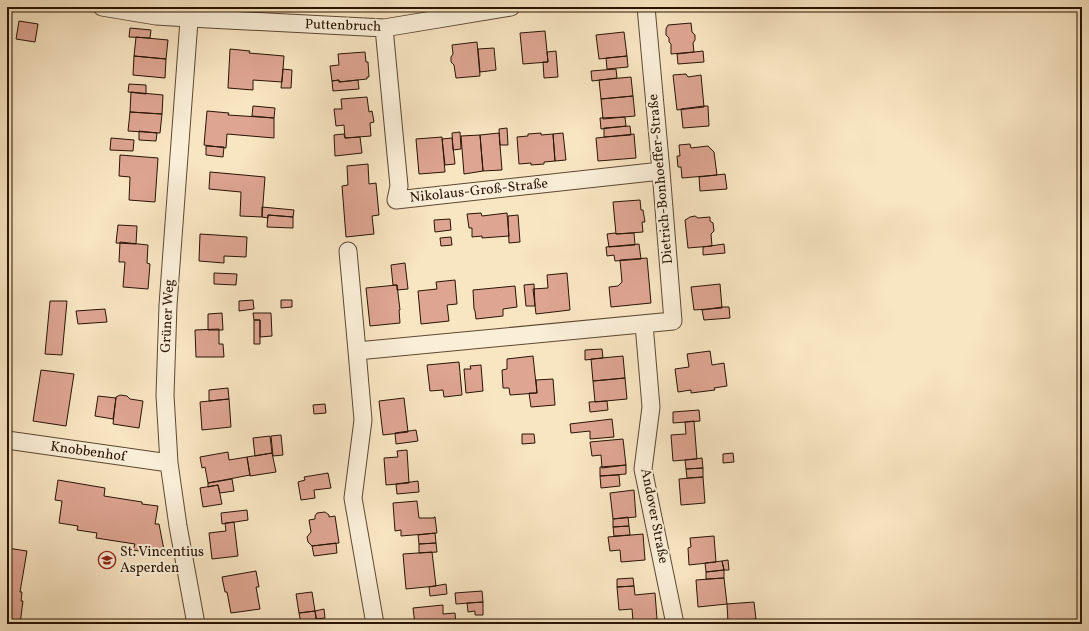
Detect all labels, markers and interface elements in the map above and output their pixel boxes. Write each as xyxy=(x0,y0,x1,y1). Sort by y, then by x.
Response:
street label: Puttenbruch xyxy=(305,15,381,37)
street label: Dietrich-Bonhoeffer-Straße xyxy=(644,93,678,265)
street label: Nikolaus-Groß-Straße xyxy=(409,174,549,208)
street label: Grüner Weg xyxy=(157,279,179,353)
street label: Knobbenhof xyxy=(49,437,128,467)
street label: Andover Straße xyxy=(635,467,673,566)
place label: St. Vincentius Asperden xyxy=(120,543,204,578)
school or university icon: St. Vincentius Asperden xyxy=(97,550,117,570)

